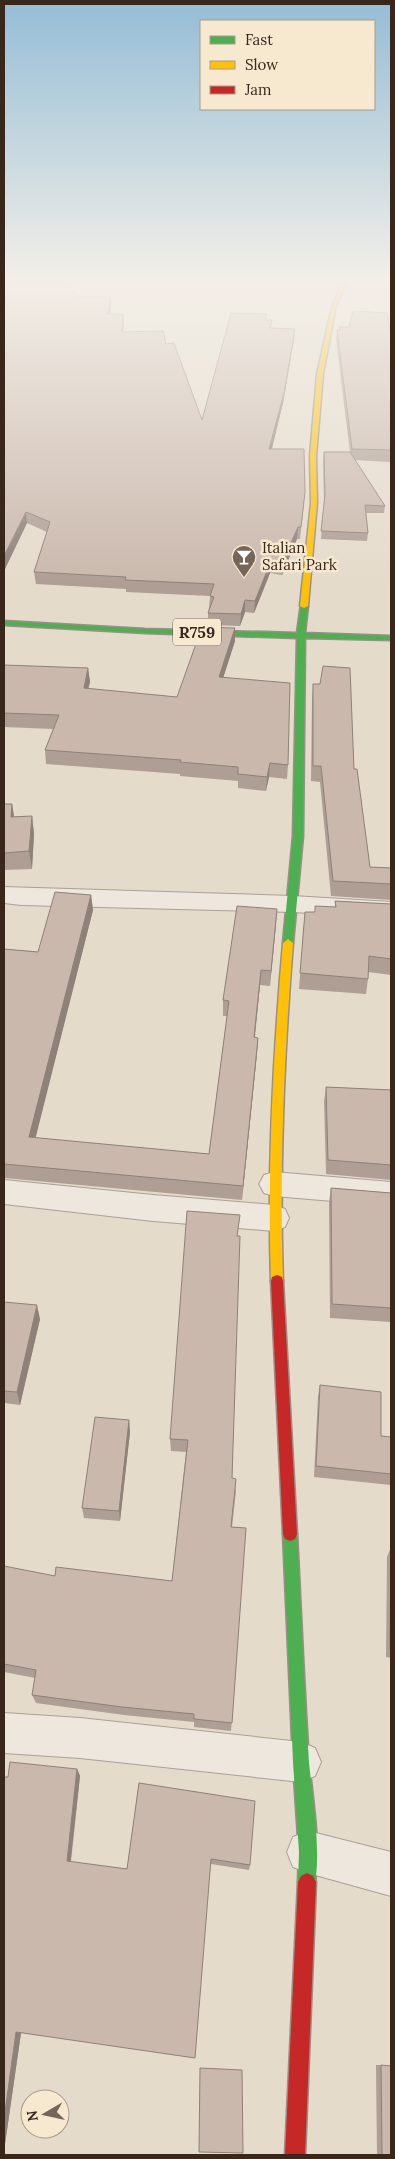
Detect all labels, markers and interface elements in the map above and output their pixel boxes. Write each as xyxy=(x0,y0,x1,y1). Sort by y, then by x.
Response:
legend xyxy=(200,20,375,110)
text: Fast xyxy=(245,30,273,49)
text: Slow xyxy=(245,55,278,74)
text: Jam xyxy=(244,80,272,99)
place label: Italian Safari Park xyxy=(262,538,337,574)
bar icon: Italian Safari Park xyxy=(231,544,257,578)
road number: R759 xyxy=(173,618,221,646)
north arrow xyxy=(20,2089,70,2139)
text: N xyxy=(22,2109,42,2123)

